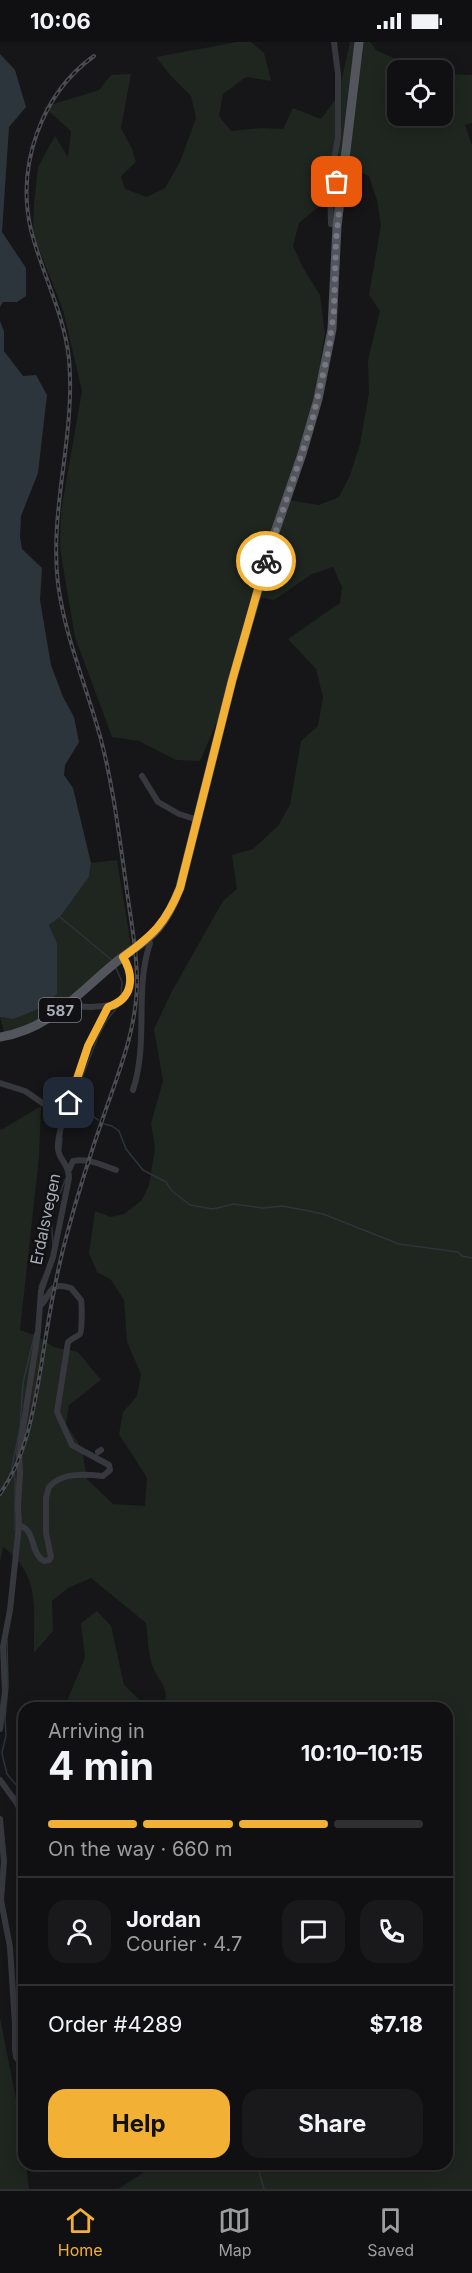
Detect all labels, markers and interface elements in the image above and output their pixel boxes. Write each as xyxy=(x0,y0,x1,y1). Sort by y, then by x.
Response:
text: 10:06 xyxy=(30,8,91,34)
map controls xyxy=(387,60,453,126)
button: locate xyxy=(387,60,453,126)
pin xyxy=(311,156,362,207)
icon: bag xyxy=(320,165,353,198)
courier xyxy=(236,531,296,591)
icon: bike xyxy=(250,545,283,578)
road number: 587 xyxy=(39,998,81,1022)
pin xyxy=(43,1077,94,1128)
icon: home xyxy=(52,1086,85,1119)
street label: Erdalsvegen xyxy=(26,1171,64,1267)
text: Arriving in xyxy=(48,1719,145,1743)
text: 10:10–10:15 xyxy=(301,1740,423,1766)
text: 4 min xyxy=(48,1742,154,1789)
text: On the way · 660 m xyxy=(48,1837,233,1861)
button: person xyxy=(48,1900,111,1963)
button: chat xyxy=(282,1900,345,1963)
button: phone xyxy=(360,1900,423,1963)
text: Jordan xyxy=(126,1906,201,1932)
text: Courier · 4.7 xyxy=(126,1932,242,1956)
text: Order #4289 xyxy=(48,2011,182,2037)
text: $7.18 xyxy=(369,2011,423,2037)
button: Help xyxy=(48,2089,230,2158)
button: Share xyxy=(242,2089,423,2158)
tab: Home xyxy=(58,2204,103,2260)
tab: Map xyxy=(218,2204,252,2260)
tab: Saved xyxy=(367,2204,414,2260)

